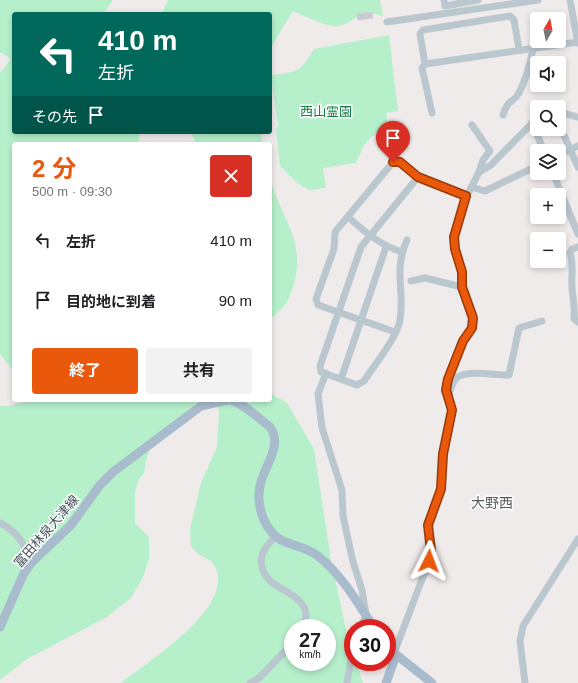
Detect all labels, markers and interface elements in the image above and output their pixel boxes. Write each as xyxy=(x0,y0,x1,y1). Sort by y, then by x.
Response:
north arrow xyxy=(530,12,566,48)
map controls xyxy=(530,12,566,268)
text: 410 m xyxy=(98,25,177,56)
icon: left xyxy=(32,28,84,80)
button: sound xyxy=(530,56,566,92)
text: 左折 xyxy=(98,63,134,83)
button: search xyxy=(530,100,566,136)
icon: arrive xyxy=(85,104,107,126)
park label: 西山霊園 xyxy=(300,104,352,119)
text: その先 xyxy=(32,108,77,125)
pin xyxy=(376,121,410,162)
icon: arrive xyxy=(382,127,404,149)
button: layers xyxy=(530,144,566,180)
text: 2 分 xyxy=(32,155,76,182)
button: close xyxy=(210,155,252,197)
text: 500 m · 09:30 xyxy=(32,184,112,199)
button: + xyxy=(530,188,566,224)
icon: left xyxy=(32,229,54,251)
text: 410 m xyxy=(210,232,252,249)
button: − xyxy=(530,232,566,268)
text: 左折 xyxy=(66,233,96,250)
icon: arrive xyxy=(32,289,54,311)
text: 90 m xyxy=(219,292,252,309)
text: 目的地に到着 xyxy=(66,293,156,310)
button: 終了 xyxy=(32,348,138,394)
button: 共有 xyxy=(146,348,252,394)
street label: 富田林泉大津線 xyxy=(11,492,82,571)
district label: 大野西 xyxy=(471,495,513,511)
position arrow xyxy=(408,540,450,582)
speed limit sign: 30 xyxy=(344,619,396,671)
text: 27 xyxy=(299,629,321,651)
text: km/h xyxy=(299,649,321,660)

